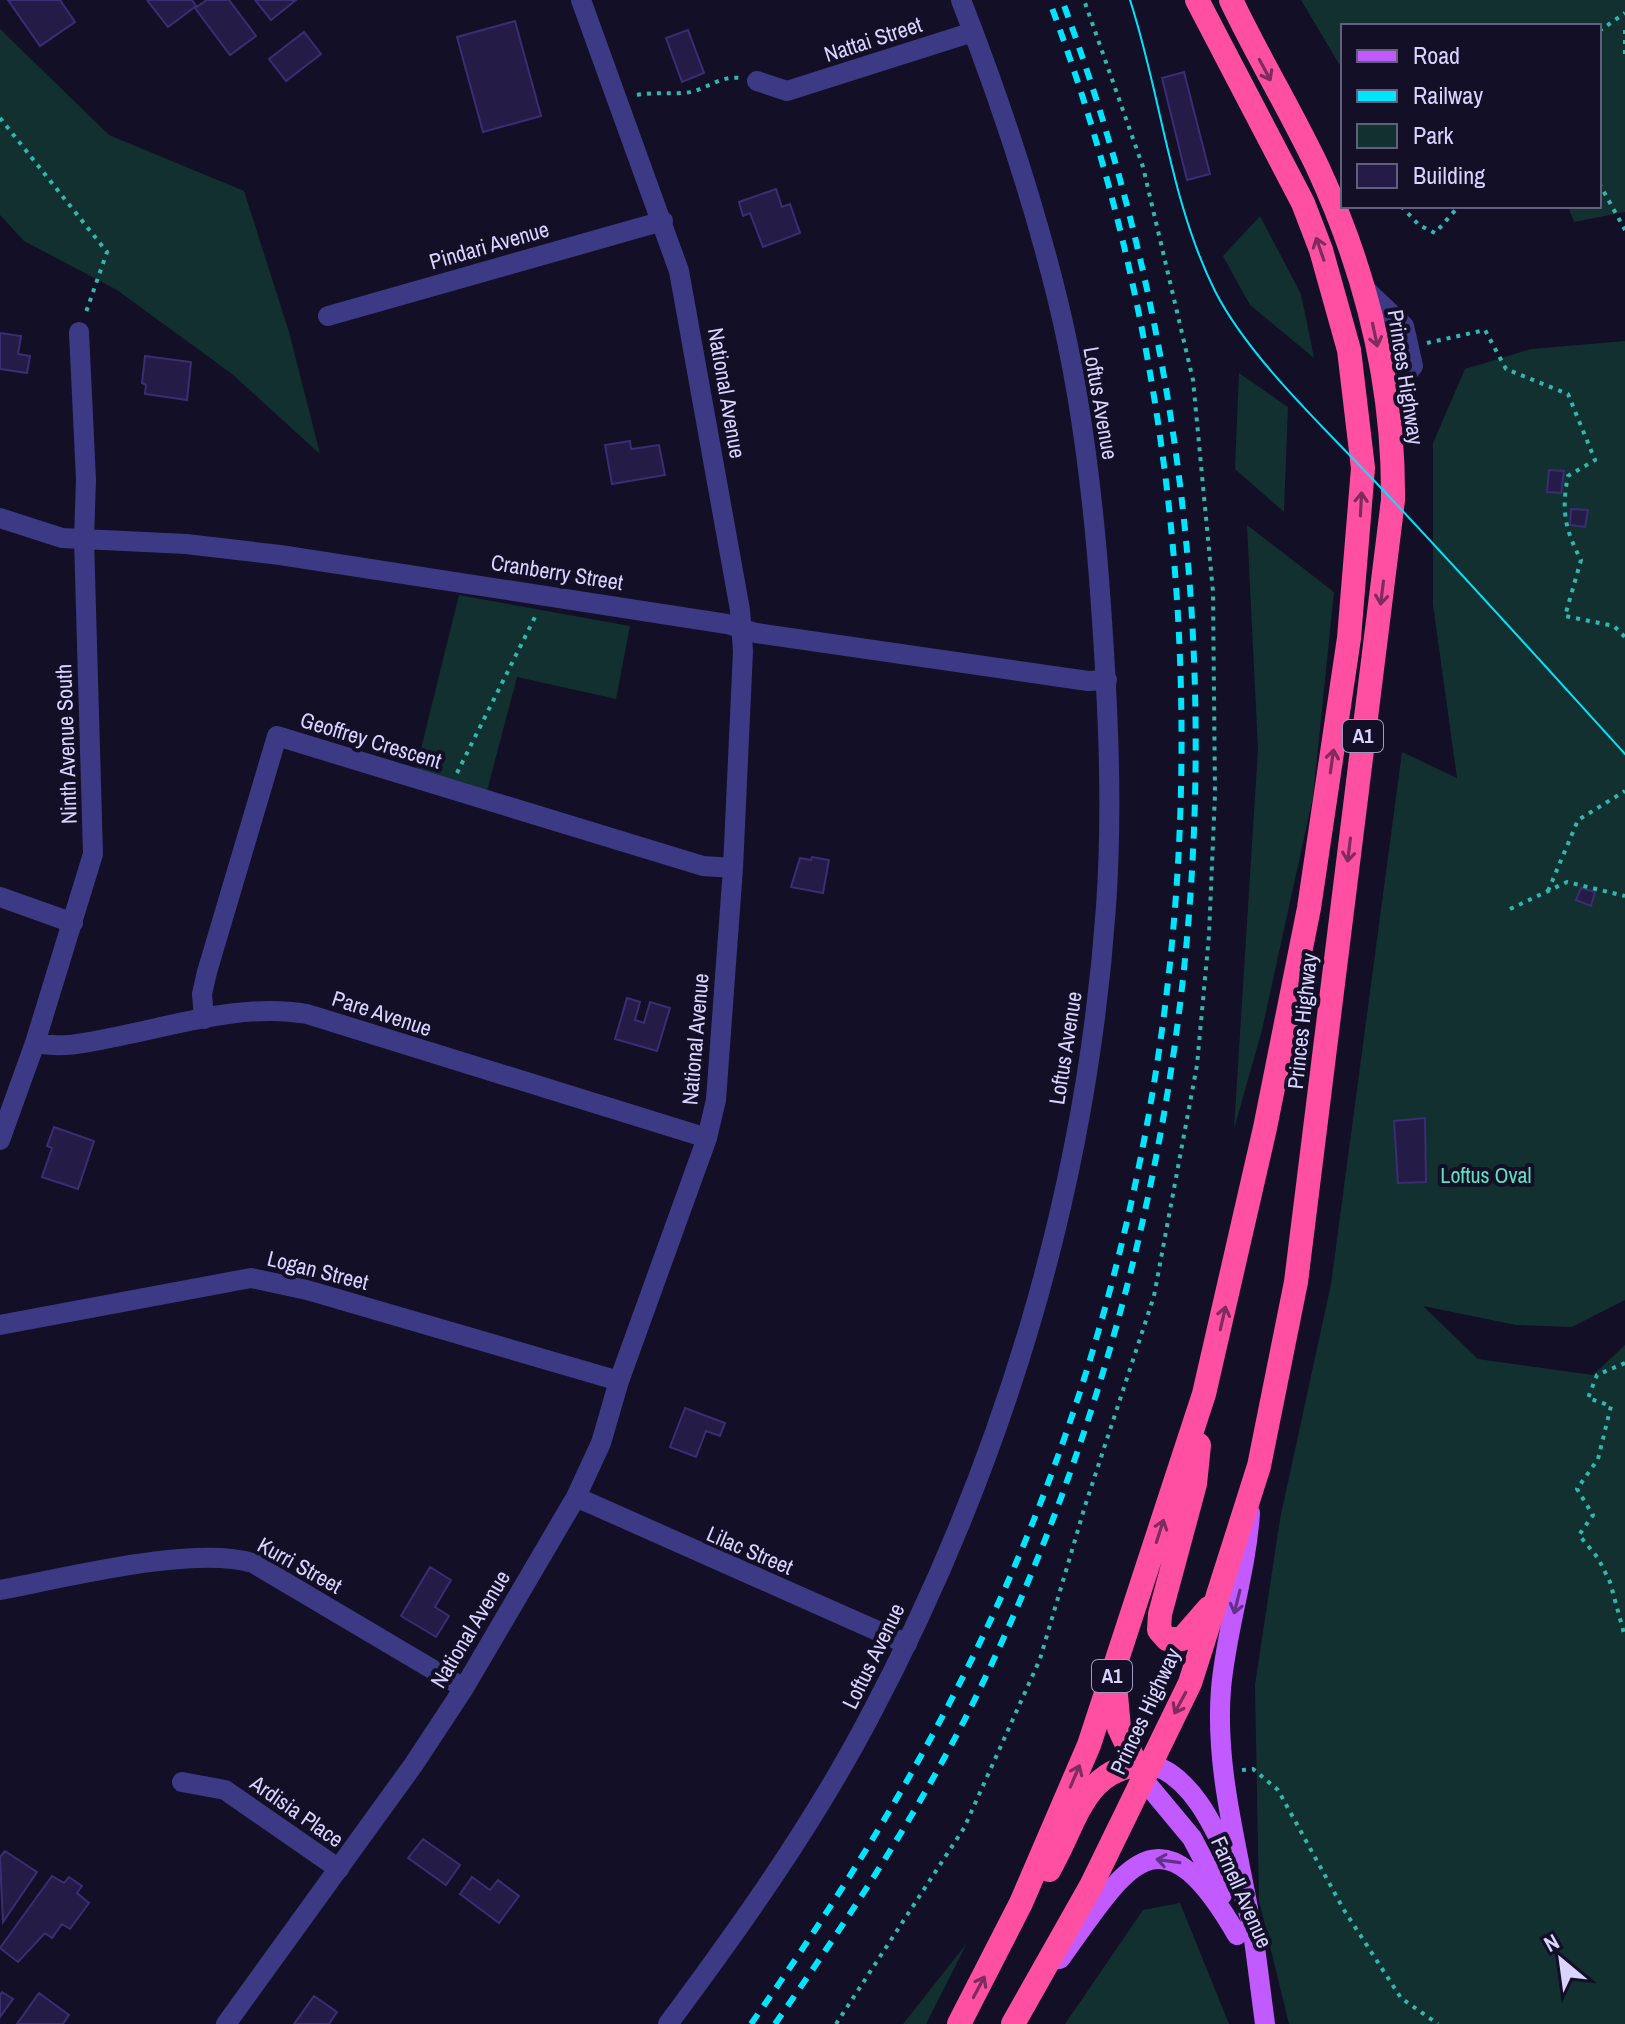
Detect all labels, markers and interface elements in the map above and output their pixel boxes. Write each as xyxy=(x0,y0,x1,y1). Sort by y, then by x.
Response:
street label: Nattai Street xyxy=(820,9,926,69)
legend xyxy=(1341,24,1601,208)
text: Road xyxy=(1413,39,1460,71)
one-way arrow xyxy=(1258,57,1274,81)
text: Railway xyxy=(1413,79,1483,111)
text: Park xyxy=(1413,119,1454,151)
text: Building xyxy=(1413,159,1485,191)
street label: Pindari Avenue xyxy=(426,214,552,276)
one-way arrow xyxy=(1312,237,1327,262)
street label: Princes Highway xyxy=(1381,307,1431,447)
one-way arrow xyxy=(1368,321,1383,347)
street label: National Avenue xyxy=(701,325,753,461)
street label: Loftus Avenue xyxy=(1076,344,1126,462)
one-way arrow xyxy=(1354,491,1369,518)
street label: Cranberry Street xyxy=(489,547,625,597)
one-way arrow xyxy=(1374,579,1389,605)
street label: Ninth Avenue South xyxy=(48,663,84,825)
street label: Geoffrey Crescent xyxy=(297,704,445,776)
road number: A1 xyxy=(1343,720,1383,752)
one-way arrow xyxy=(1325,748,1340,775)
one-way arrow xyxy=(1341,837,1356,863)
street label: Princes Highway xyxy=(1280,952,1324,1090)
street label: National Avenue xyxy=(674,972,716,1106)
street label: Pare Avenue xyxy=(328,983,436,1043)
street label: Loftus Avenue xyxy=(1041,989,1089,1107)
park label: Loftus Oval xyxy=(1440,1160,1532,1190)
street label: Logan Street xyxy=(264,1243,372,1297)
one-way arrow xyxy=(1216,1306,1231,1332)
street label: Lilac Street xyxy=(702,1518,798,1582)
one-way arrow xyxy=(1154,1519,1169,1544)
street label: Kurri Street xyxy=(252,1530,348,1600)
street label: National Avenue xyxy=(423,1565,517,1693)
one-way arrow xyxy=(1228,1589,1243,1615)
street label: Loftus Avenue xyxy=(835,1598,911,1714)
street label: Princes Highway xyxy=(1103,1643,1187,1779)
road number: A1 xyxy=(1092,1660,1132,1692)
one-way arrow xyxy=(1172,1691,1187,1715)
one-way arrow xyxy=(1069,1764,1084,1789)
street label: Ardisia Place xyxy=(244,1767,350,1854)
street label: Farnell Avenue xyxy=(1204,1831,1280,1953)
one-way arrow xyxy=(1156,1853,1181,1868)
north arrow xyxy=(1521,1920,1601,2000)
text: N xyxy=(1538,1926,1564,1959)
one-way arrow xyxy=(971,1976,987,2000)

